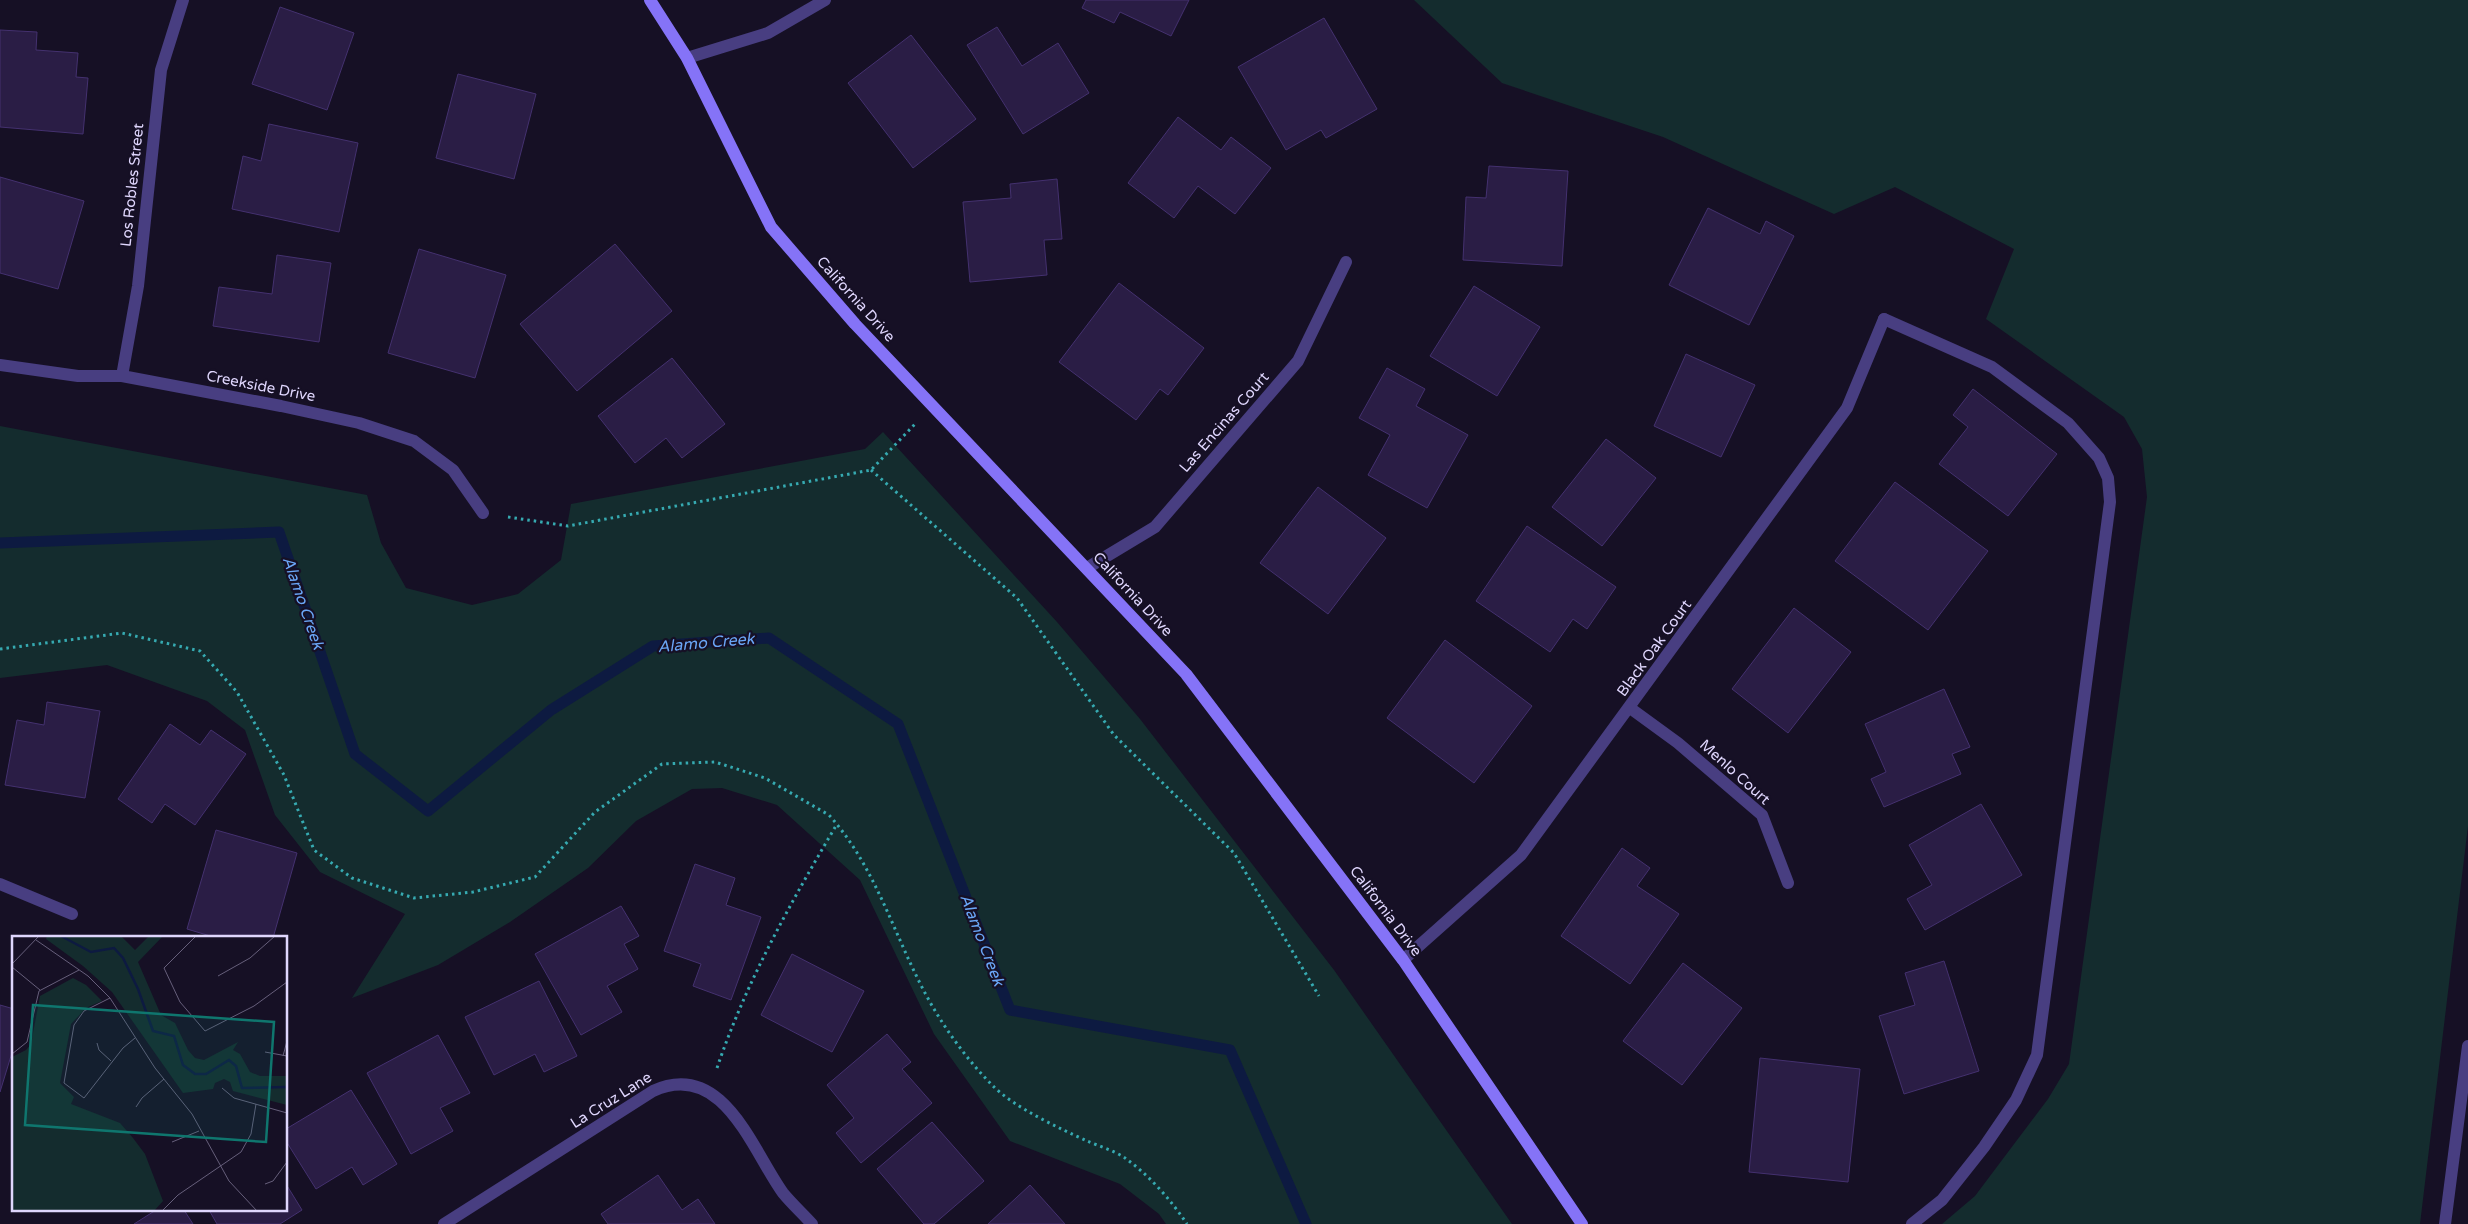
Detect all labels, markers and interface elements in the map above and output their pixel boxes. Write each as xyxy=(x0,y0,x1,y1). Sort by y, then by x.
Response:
street label: Los Robles Street xyxy=(117,122,147,248)
street label: California Drive xyxy=(813,253,899,345)
street label: Creekside Drive xyxy=(205,367,317,405)
street label: Las Encinas Court xyxy=(1176,368,1273,476)
street label: California Drive xyxy=(1089,548,1177,640)
water label: Alamo Creek xyxy=(278,554,329,653)
street label: Black Oak Court xyxy=(1613,596,1695,700)
water label: Alamo Creek xyxy=(657,629,757,657)
street label: Menlo Court xyxy=(1696,736,1774,809)
street label: California Drive xyxy=(1346,862,1426,960)
water label: Alamo Creek xyxy=(955,891,1009,990)
inset map xyxy=(12,936,288,1212)
street label: La Cruz Lane xyxy=(567,1068,655,1132)

